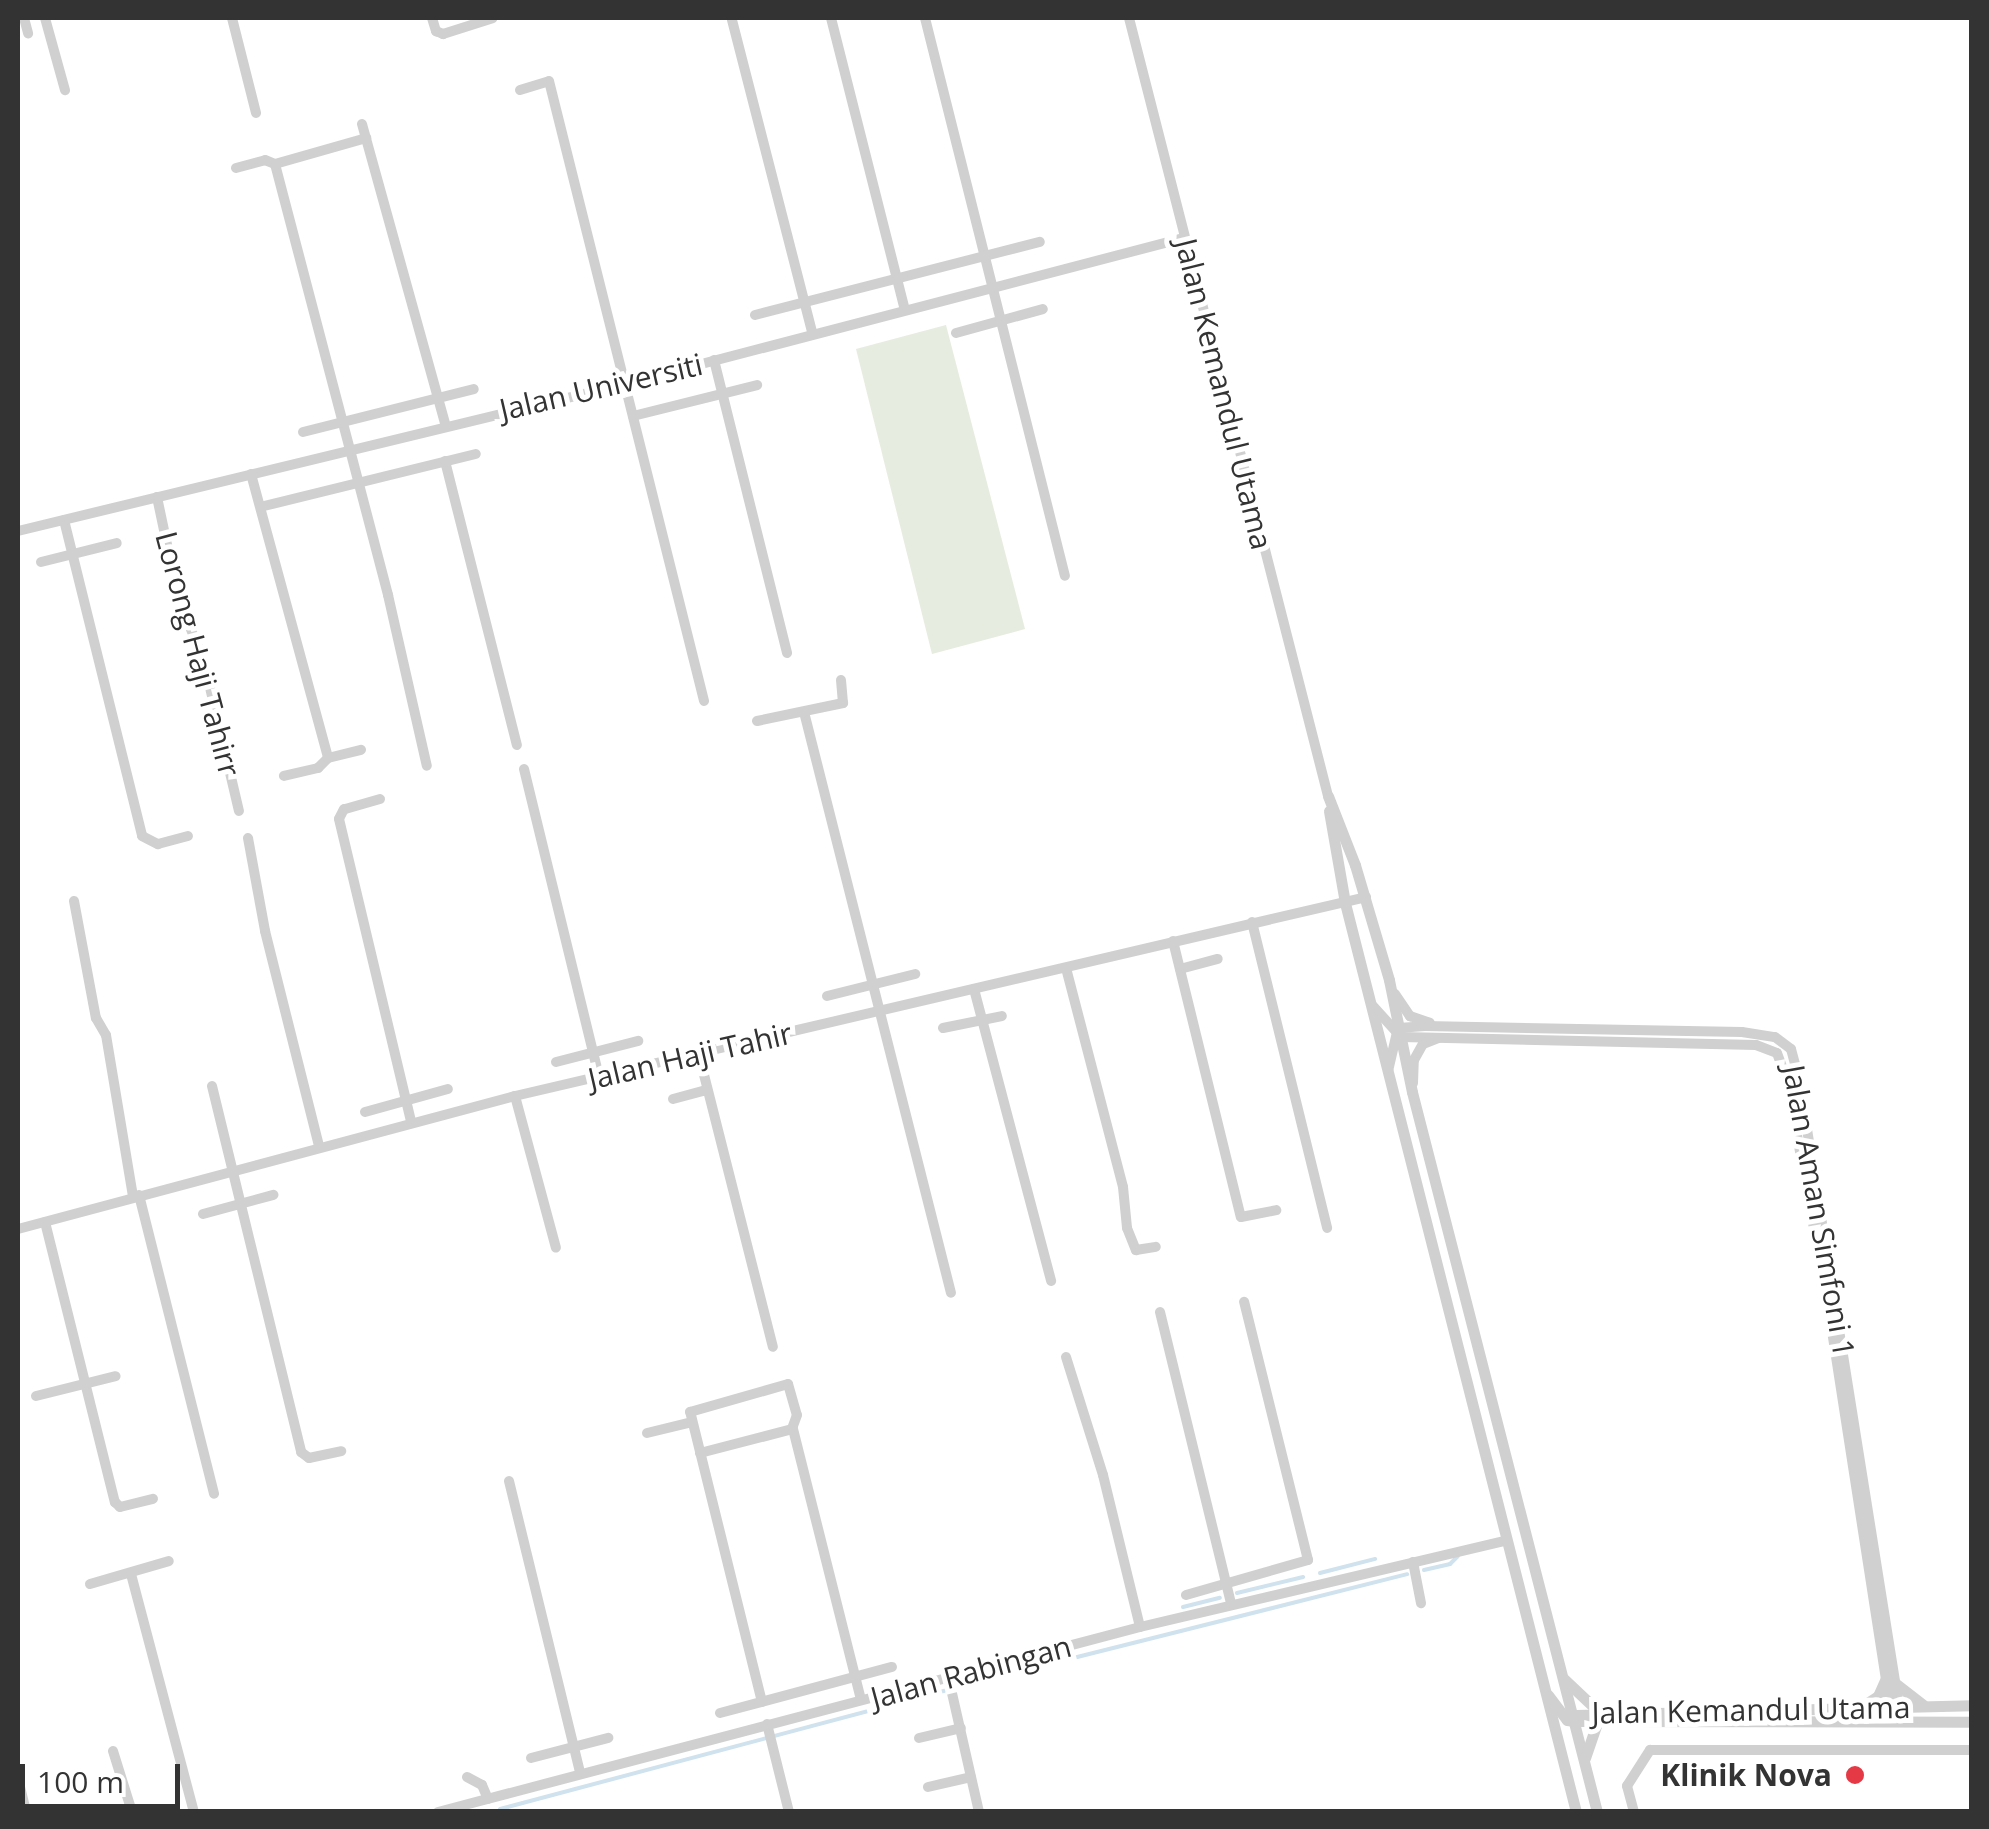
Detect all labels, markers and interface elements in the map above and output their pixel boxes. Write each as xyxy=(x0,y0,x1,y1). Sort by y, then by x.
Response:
street label: Jalan Kemandul Utama xyxy=(1168,235,1280,553)
street label: Jalan Universiti xyxy=(496,346,706,428)
street label: Lorong Haji Tahirr xyxy=(148,528,248,780)
street label: Jalan Haji Tahir xyxy=(584,1015,796,1097)
street label: Jalan Aman Simfoni 1 xyxy=(1776,1062,1862,1360)
street label: Jalan Rabingan xyxy=(867,1628,1075,1716)
street label: Jalan Kemandul Utama xyxy=(1591,1689,1911,1731)
scale bar xyxy=(25,1744,185,1806)
place label: Klinik Nova xyxy=(1660,1757,1832,1793)
text: 100 m xyxy=(37,1761,124,1802)
marker: Klinik Nova xyxy=(1842,1762,1868,1788)

